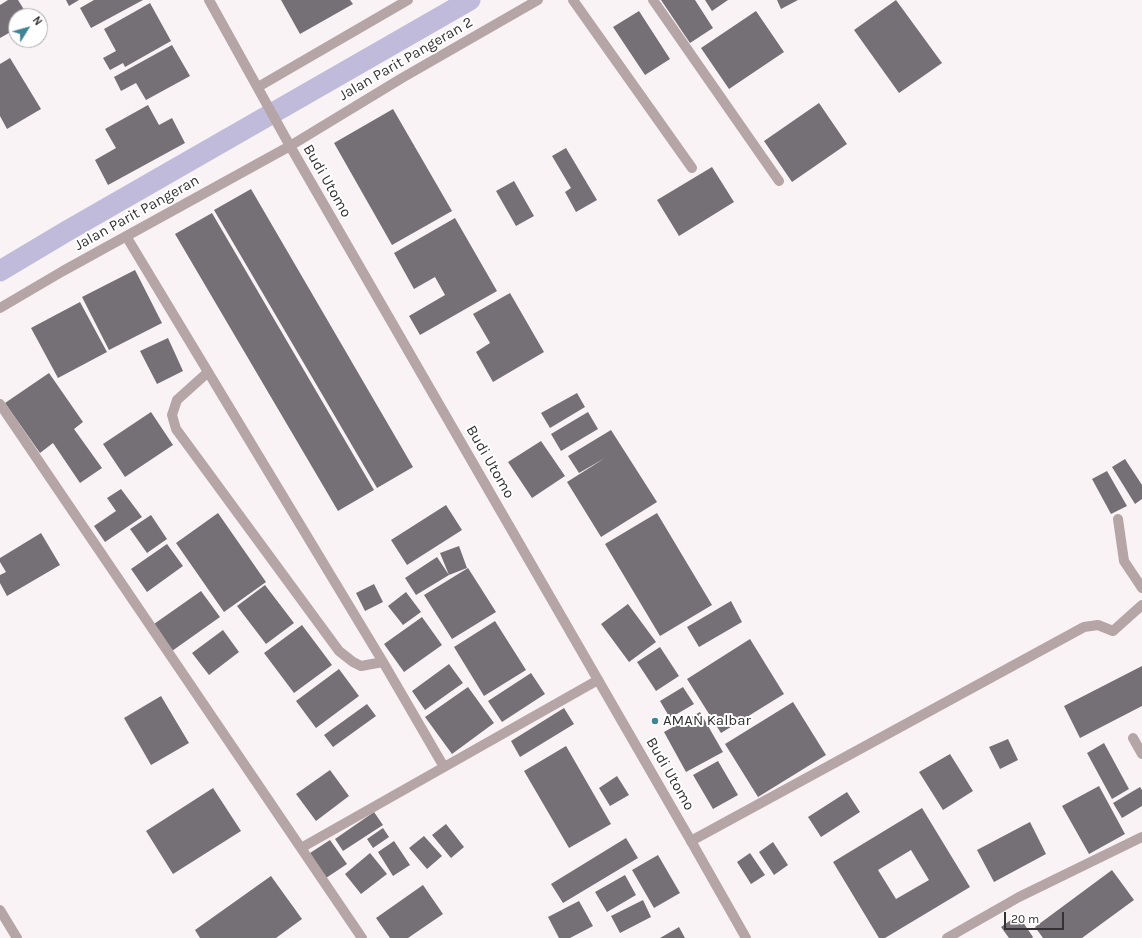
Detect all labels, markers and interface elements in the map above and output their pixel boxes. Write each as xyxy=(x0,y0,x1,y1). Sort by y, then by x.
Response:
north arrow xyxy=(8,8,48,48)
street label: Jalan Parit Pangeran 2 xyxy=(336,13,476,105)
text: N xyxy=(30,14,45,28)
street label: Budi Utomo xyxy=(299,141,355,221)
street label: Jalan Parit Pangeran xyxy=(72,171,202,255)
street label: Budi Utomo xyxy=(462,422,518,502)
place label: AMAN Kalbar xyxy=(663,712,751,730)
marker: AMAN Kalbar xyxy=(650,716,660,726)
street label: Budi Utomo xyxy=(642,734,698,814)
scale bar xyxy=(1006,904,1066,930)
text: 20 m xyxy=(1011,912,1039,926)

